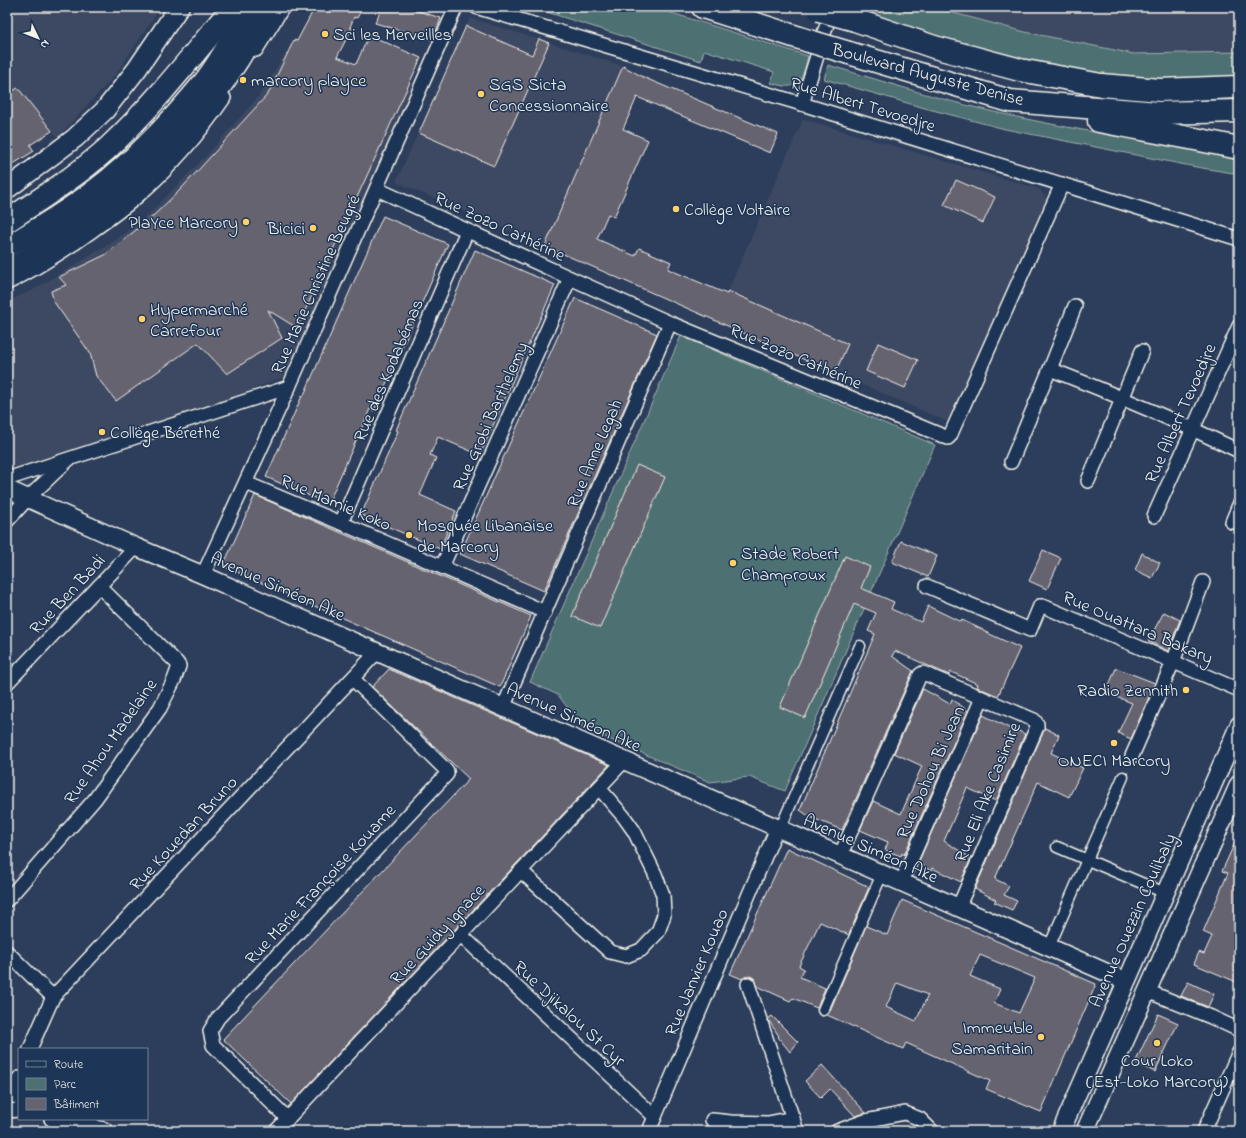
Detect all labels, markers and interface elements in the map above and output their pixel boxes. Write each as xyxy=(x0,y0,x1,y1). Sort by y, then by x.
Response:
north arrow xyxy=(18,18,58,58)
place label: Sci les Merveilles xyxy=(333,23,452,49)
marker: Sci les Merveilles xyxy=(320,29,330,39)
text: N xyxy=(36,36,53,52)
street label: Boulevard Auguste Denise xyxy=(827,38,1027,115)
place label: marcory playce xyxy=(251,69,367,95)
street label: Rue Albert Tevoedjre xyxy=(787,71,939,141)
place label: SGS Sicta Concessionnaire xyxy=(489,73,609,120)
marker: marcory playce xyxy=(238,75,248,85)
marker: SGS Sicta Concessionnaire xyxy=(476,89,486,99)
street label: Rue Zozo Cathérine xyxy=(429,186,570,270)
street label: Rue Marie Christine Beugré xyxy=(265,190,369,379)
place label: Collège Voltaire xyxy=(684,198,791,225)
marker: Collège Voltaire xyxy=(671,204,681,214)
place label: PlaYce Marcory xyxy=(128,211,238,237)
marker: PlaYce Marcory xyxy=(241,217,251,227)
place label: Bicici xyxy=(266,217,305,243)
marker: Bicici xyxy=(308,223,318,233)
street label: Rue des Kodabémas xyxy=(348,295,432,446)
place label: Hypermarché Carrefour xyxy=(150,298,249,345)
marker: Hypermarché Carrefour xyxy=(137,314,147,324)
street label: Rue Zozo Cathérine xyxy=(725,318,866,398)
street label: Rue Grobi Barthelemy xyxy=(447,338,536,496)
street label: Rue Albert Tevoedjre xyxy=(1139,339,1225,488)
street label: Rue Anne Legah xyxy=(561,396,631,512)
place label: Collège Bérethé xyxy=(110,421,221,448)
marker: Collège Bérethé xyxy=(97,427,107,437)
street label: Rue Mamie Koko xyxy=(276,469,395,539)
place label: Mosquée Libanaise de Marcory xyxy=(417,514,554,561)
marker: Mosquée Libanaise de Marcory xyxy=(404,530,414,540)
place label: Stade Robert Champroux xyxy=(741,542,839,589)
street label: Avenue Siméon Ake xyxy=(206,546,350,630)
street label: Rue Ben Badi xyxy=(24,549,113,641)
marker: Stade Robert Champroux xyxy=(728,558,738,568)
street label: Rue Ouattara Bakary xyxy=(1058,585,1216,672)
street label: Rue Ahou Madelaine xyxy=(58,673,165,810)
street label: Avenue Siméon Ake xyxy=(502,677,646,761)
place label: Radio Zennith xyxy=(1077,679,1178,705)
marker: Radio Zennith xyxy=(1181,685,1191,695)
street label: Rue Dohou Bi Jean xyxy=(891,702,973,843)
street label: Rue Eli Ake Casimire xyxy=(949,718,1029,867)
marker: ONECI Marcory xyxy=(1109,738,1119,748)
place label: ONECI Marcory xyxy=(1058,749,1170,775)
street label: Rue Kouedan Bruno xyxy=(124,771,245,898)
street label: Rue Marie Françoise Kouame xyxy=(240,798,404,972)
street label: Avenue Siméon Ake xyxy=(799,808,943,892)
street label: Avenue Ouezzin Coulibaly xyxy=(1084,830,1184,1012)
street label: Rue Guidy Ignace xyxy=(385,879,493,992)
street label: Rue Janvier Kouao xyxy=(659,905,736,1040)
street label: Rue Djikalou St Cyr xyxy=(507,955,631,1074)
place label: Immeuble Samaritain xyxy=(951,1016,1034,1063)
marker: Immeuble Samaritain xyxy=(1036,1032,1046,1042)
marker: Cour Loko (Est-Loko Marcory) xyxy=(1152,1038,1162,1048)
legend xyxy=(18,1048,148,1120)
place label: Cour Loko (Est-Loko Marcory) xyxy=(1086,1049,1228,1096)
text: Route xyxy=(54,1056,84,1074)
text: Parc xyxy=(54,1076,76,1094)
text: Bâtiment xyxy=(53,1096,99,1114)

